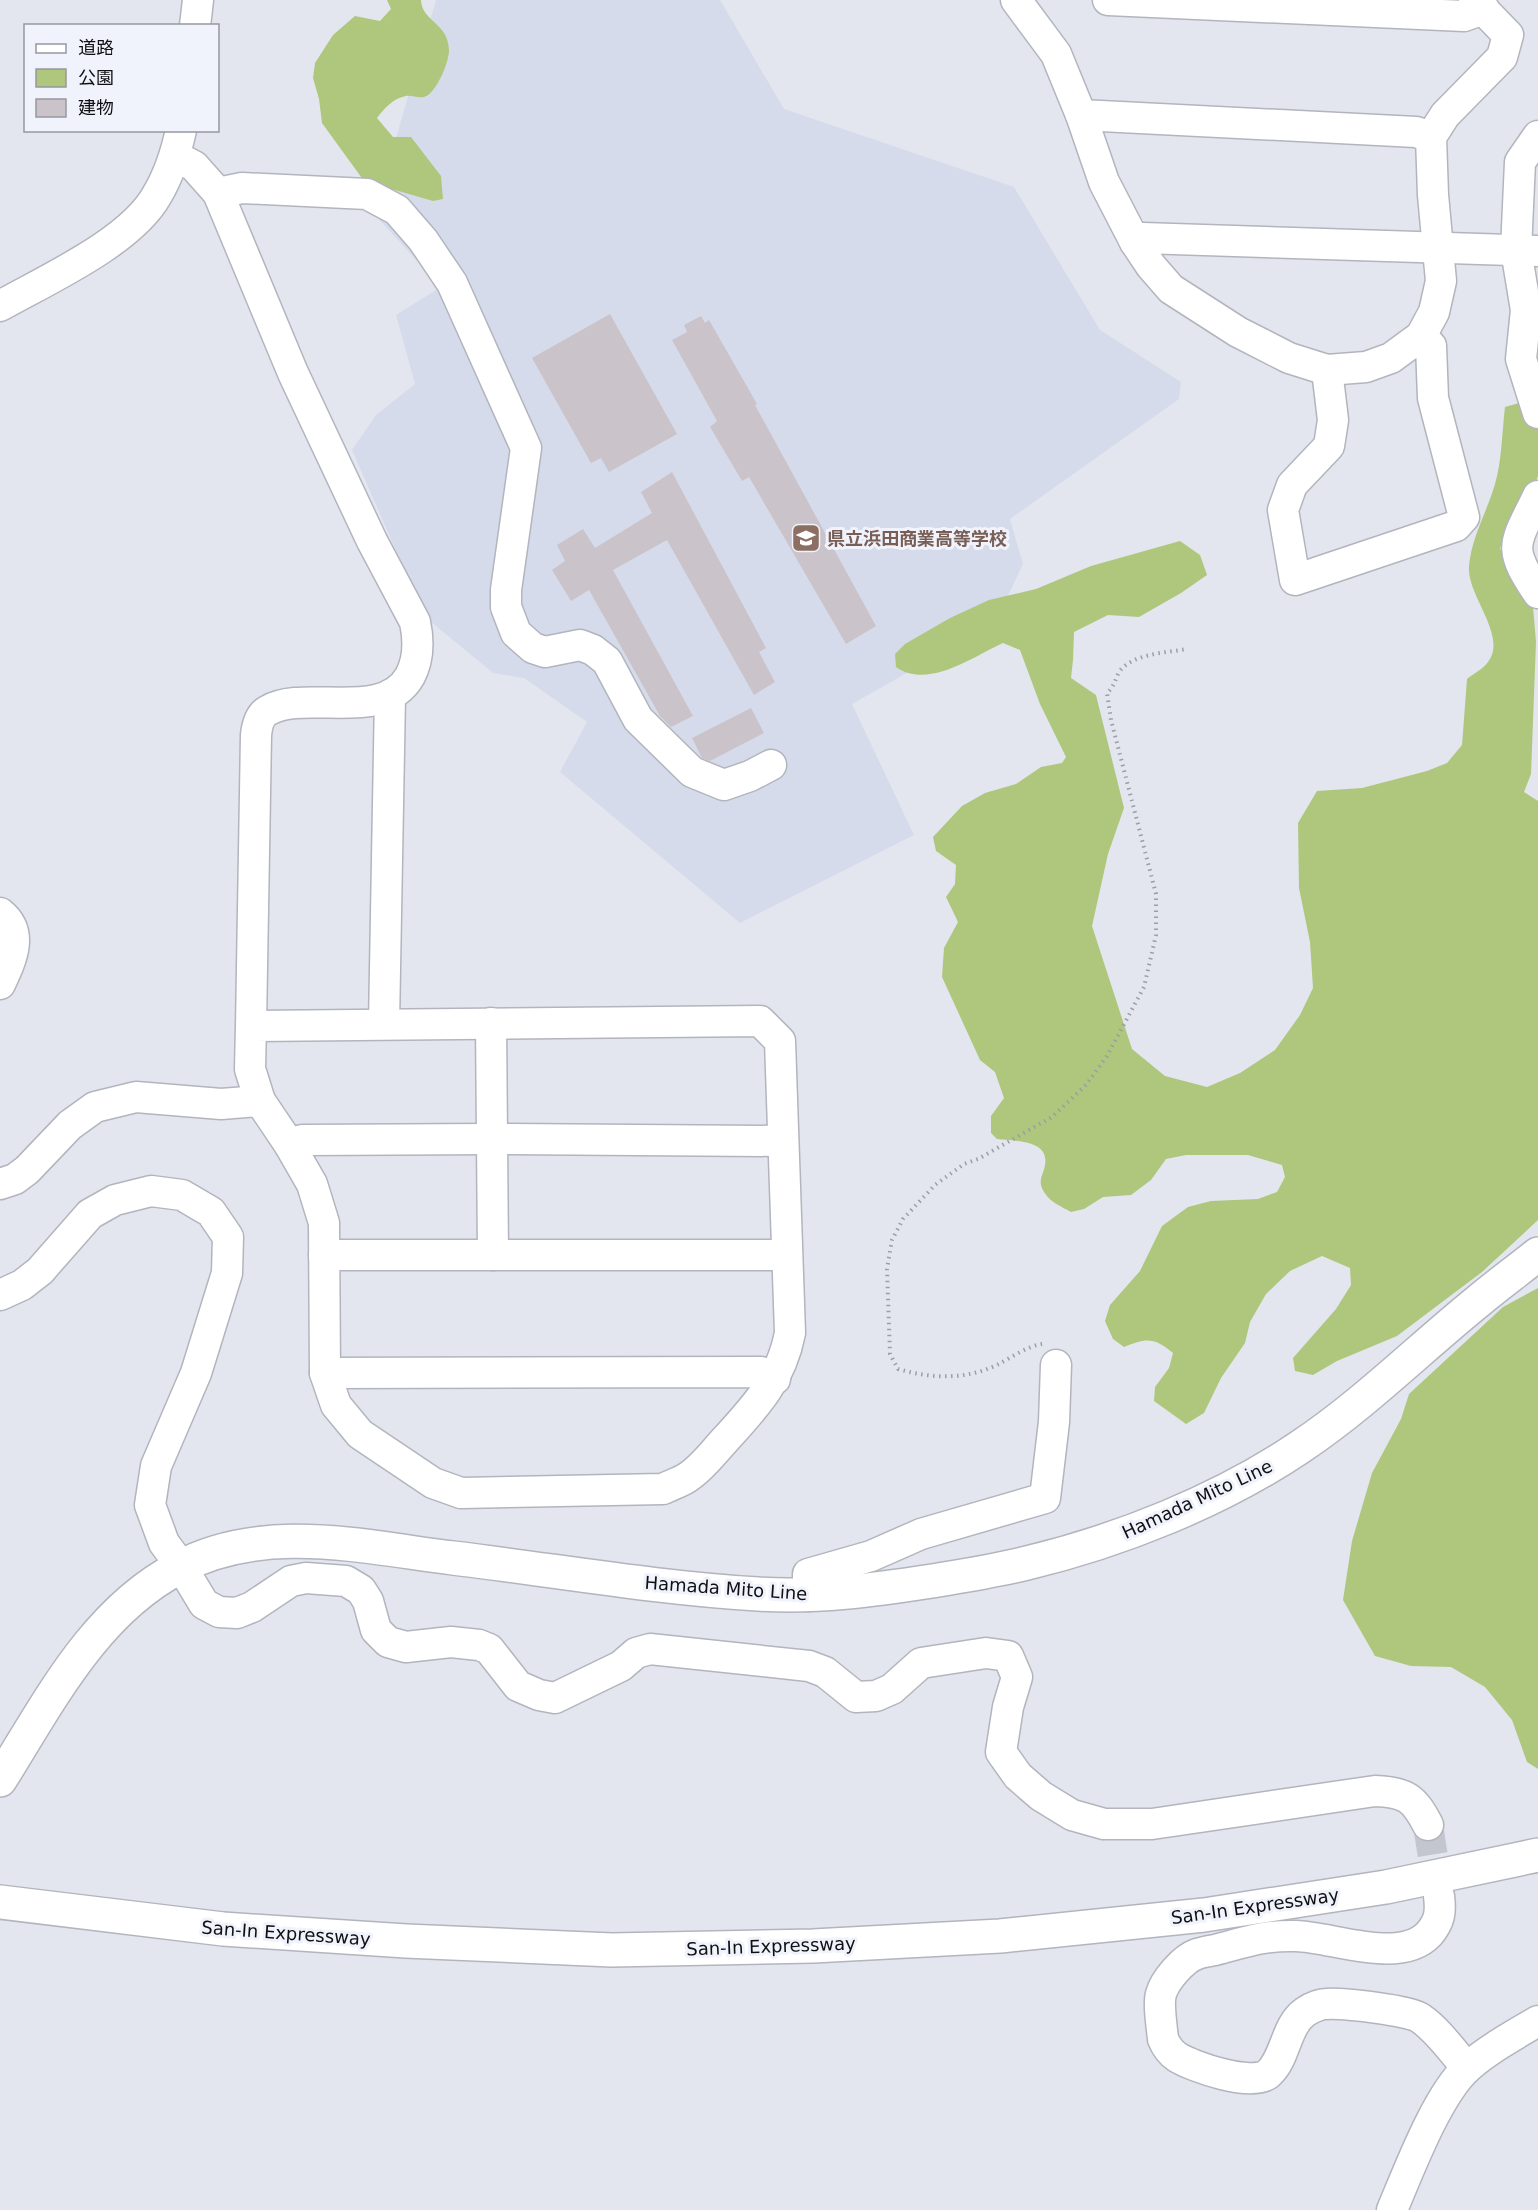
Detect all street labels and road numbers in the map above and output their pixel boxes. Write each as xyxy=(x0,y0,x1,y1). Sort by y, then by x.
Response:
street label: Hamada Mito Line xyxy=(1119,1455,1275,1543)
street label: Hamada Mito Line xyxy=(644,1572,808,1604)
street label: San-In Expressway xyxy=(1170,1884,1341,1928)
street label: San-In Expressway xyxy=(201,1917,372,1949)
street label: San-In Expressway xyxy=(686,1933,856,1959)

